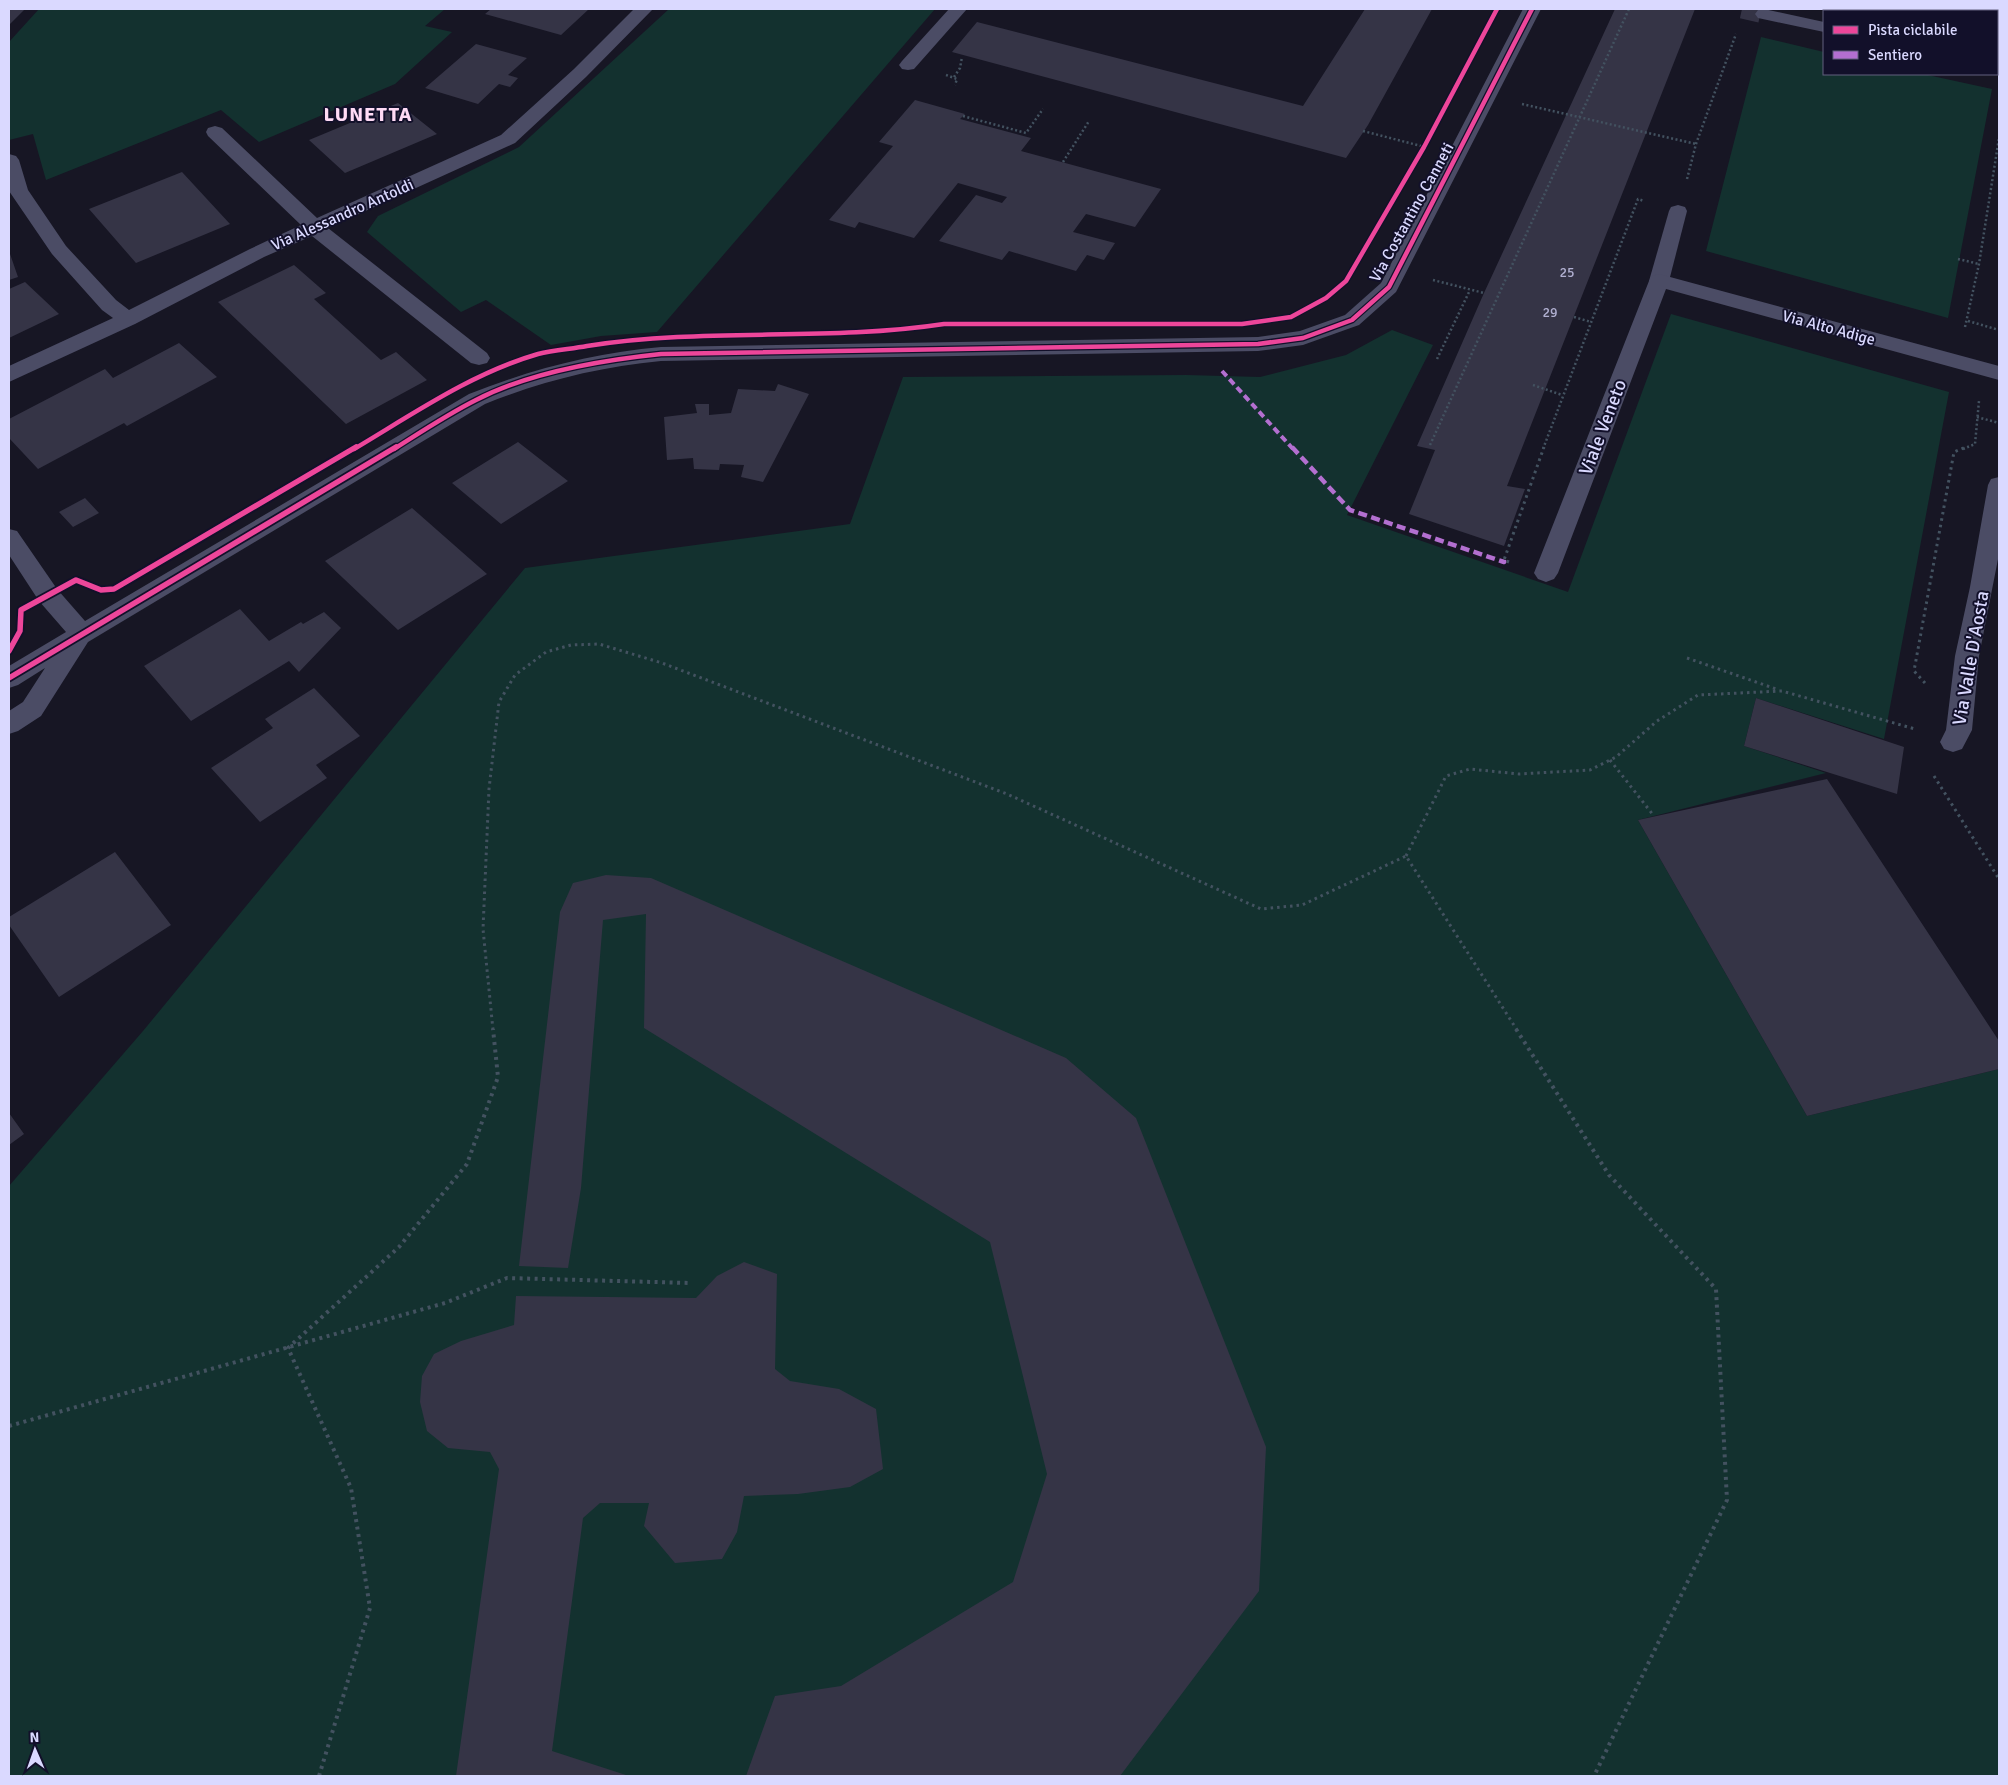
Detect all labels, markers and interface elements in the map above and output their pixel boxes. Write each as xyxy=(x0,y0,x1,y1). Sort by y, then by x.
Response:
legend xyxy=(1823,10,1998,75)
text: Pista ciclabile xyxy=(1868,21,1957,39)
text: Sentiero xyxy=(1868,46,1922,64)
district label: LUNETTA xyxy=(324,102,412,127)
street label: Via Costantino Canneti xyxy=(1365,139,1459,286)
street label: Via Alessandro Antoldi xyxy=(268,175,417,255)
house number: 25 xyxy=(1559,264,1575,281)
house number: 29 xyxy=(1542,304,1558,321)
street label: Via Alto Adige xyxy=(1780,306,1877,350)
street label: Viale Veneto xyxy=(1574,376,1632,479)
street label: Via Valle D'Aosta xyxy=(1947,589,1995,727)
north arrow xyxy=(10,1725,60,1775)
text: N xyxy=(29,1729,40,1746)

